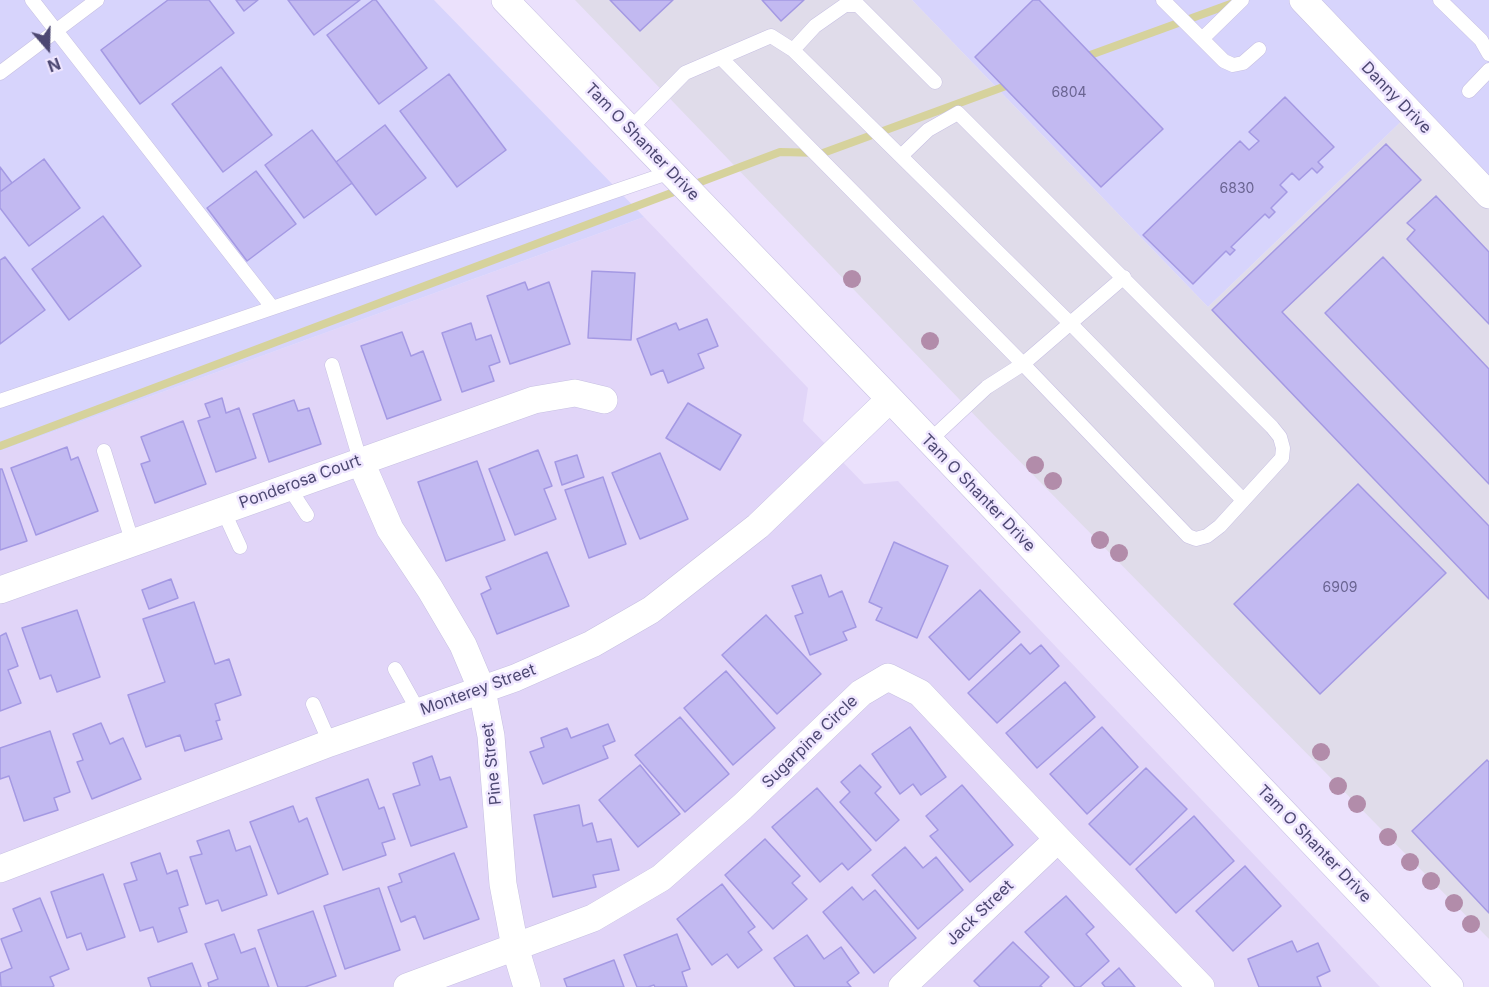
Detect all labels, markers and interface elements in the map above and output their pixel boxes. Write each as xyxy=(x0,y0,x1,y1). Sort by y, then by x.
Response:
north arrow xyxy=(18,18,78,78)
text: N xyxy=(45,53,63,76)
street label: Danny Drive xyxy=(1357,58,1435,138)
street label: Tam O Shanter Drive xyxy=(581,79,703,205)
house number: 6804 xyxy=(1051,85,1087,101)
house number: 6830 xyxy=(1220,181,1254,197)
street label: Tam O Shanter Drive xyxy=(917,430,1039,556)
street label: Ponderosa Court xyxy=(237,451,363,513)
house number: 6909 xyxy=(1323,580,1357,596)
street label: Monterey Street xyxy=(418,660,538,720)
street label: Sugarpine Circle xyxy=(758,692,862,792)
street label: Pine Street xyxy=(478,722,506,806)
street label: Tam O Shanter Drive xyxy=(1253,781,1375,907)
street label: Jack Street xyxy=(943,876,1017,950)

